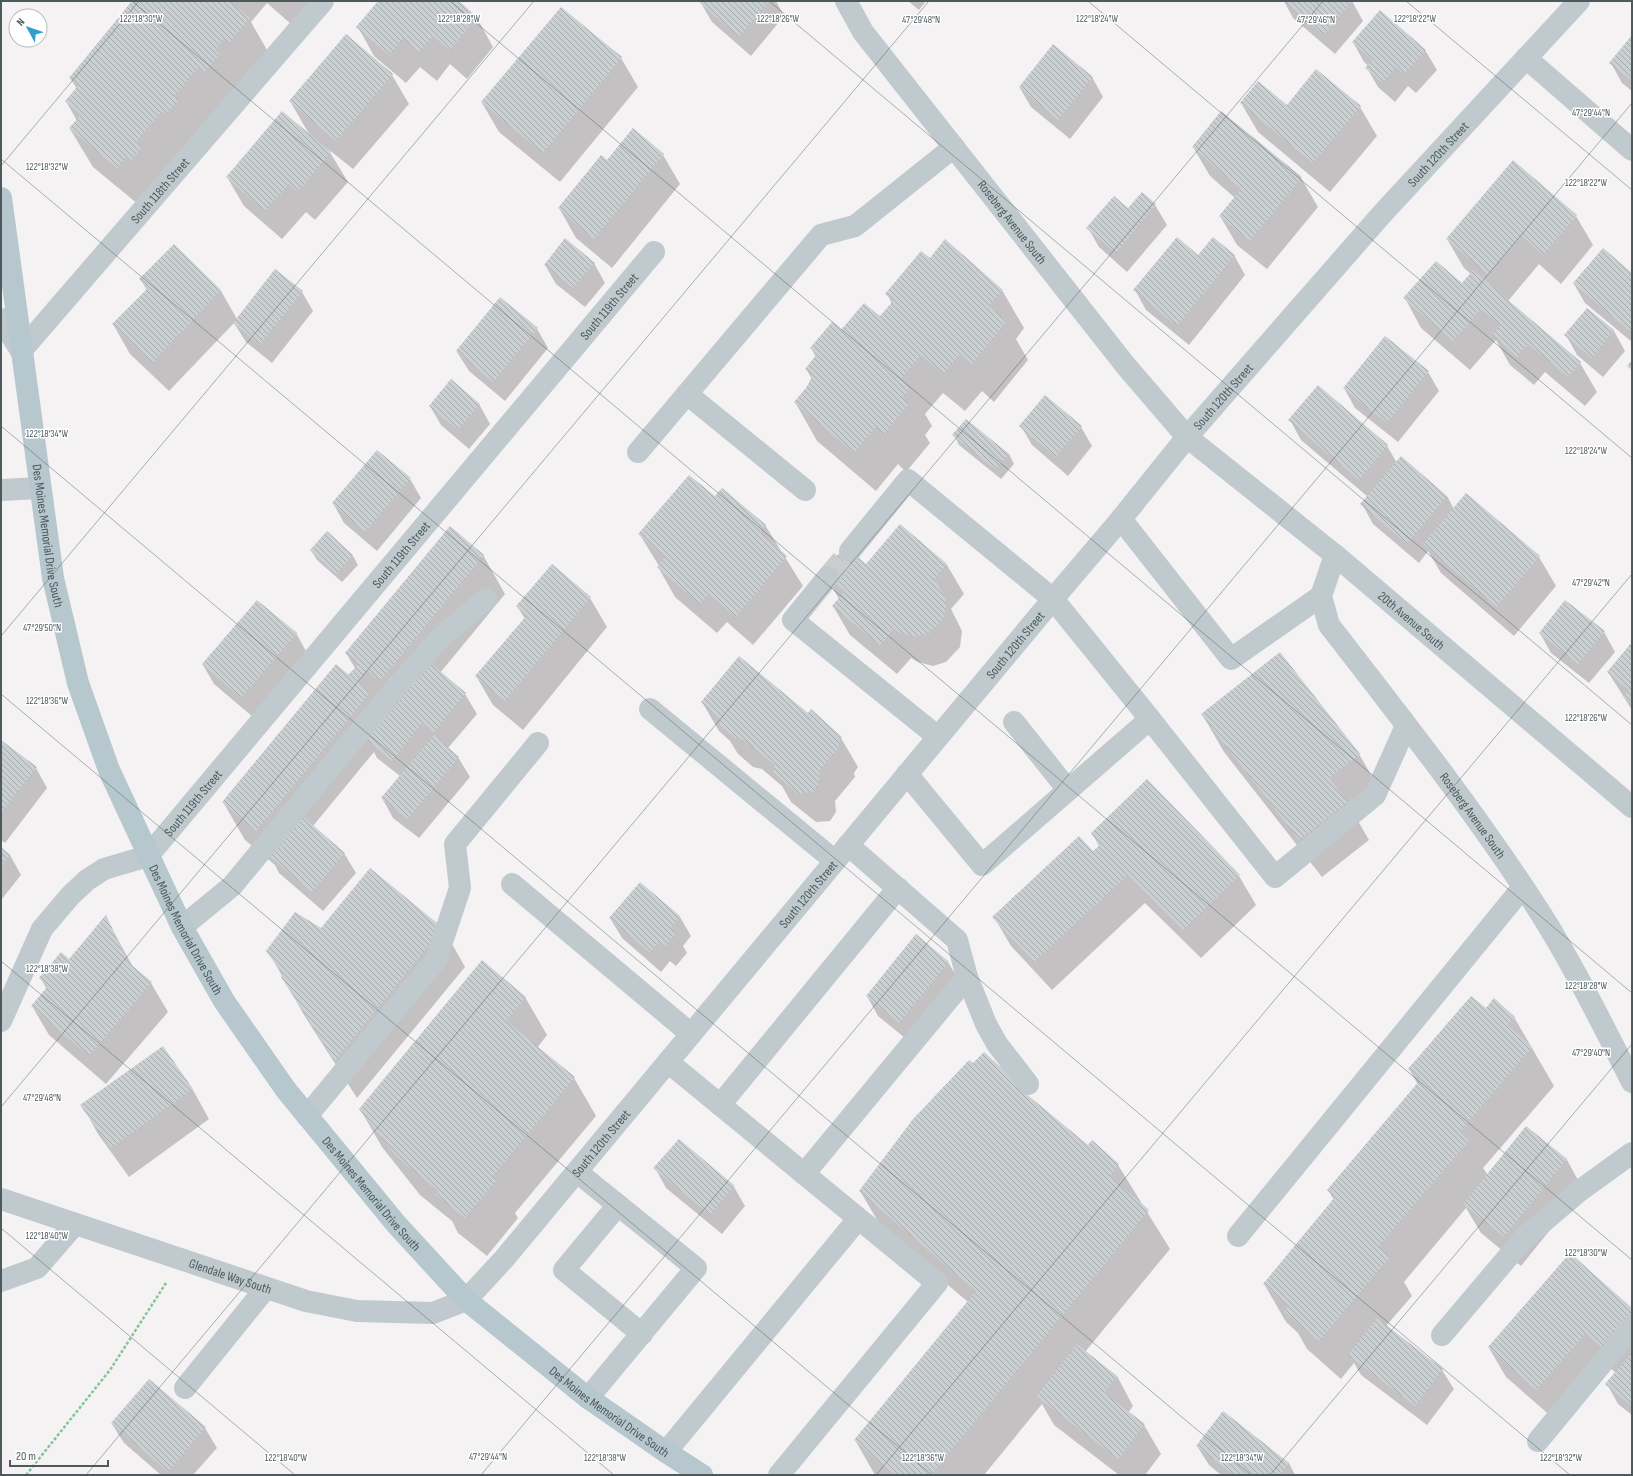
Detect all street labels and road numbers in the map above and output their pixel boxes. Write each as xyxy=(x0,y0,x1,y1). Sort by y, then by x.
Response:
street label: South 120th Street xyxy=(1404,119,1473,190)
street label: South 118th Street xyxy=(128,155,193,227)
street label: Roseberg Avenue South xyxy=(974,177,1050,268)
street label: South 119th Street xyxy=(577,270,642,343)
street label: South 120th Street xyxy=(1190,360,1257,433)
street label: Des Moines Memorial Drive South xyxy=(29,463,67,609)
street label: South 119th Street xyxy=(369,518,434,592)
street label: 20th Avenue South xyxy=(1374,588,1448,654)
street label: South 120th Street xyxy=(983,608,1048,682)
street label: South 119th Street xyxy=(161,767,226,840)
street label: Roseberg Avenue South xyxy=(1436,769,1509,862)
street label: South 120th Street xyxy=(776,857,841,931)
street label: Des Moines Memorial Drive South xyxy=(145,862,226,998)
street label: South 120th Street xyxy=(569,1106,634,1181)
street label: Des Moines Memorial Drive South xyxy=(318,1134,424,1255)
street label: Glendale Way South xyxy=(187,1255,274,1298)
street label: Des Moines Memorial Drive South xyxy=(546,1363,672,1461)

